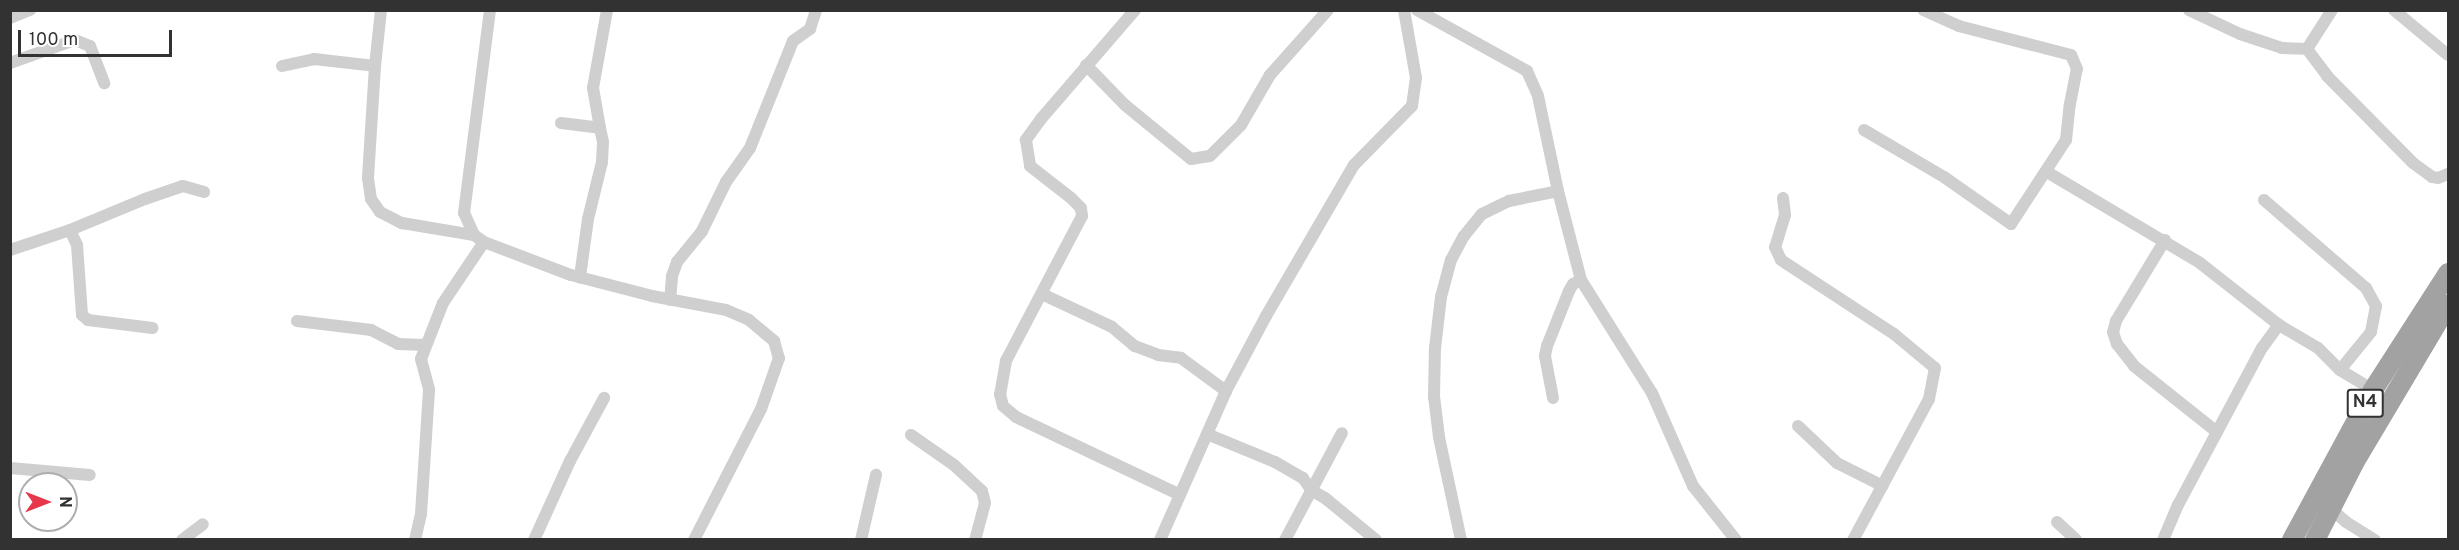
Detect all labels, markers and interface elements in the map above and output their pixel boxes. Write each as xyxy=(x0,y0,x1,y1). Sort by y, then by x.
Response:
scale bar xyxy=(21,18,176,56)
text: 100 m xyxy=(29,29,78,52)
road number: N4 xyxy=(2346,388,2384,418)
north arrow xyxy=(18,472,78,532)
text: N xyxy=(54,496,74,508)

